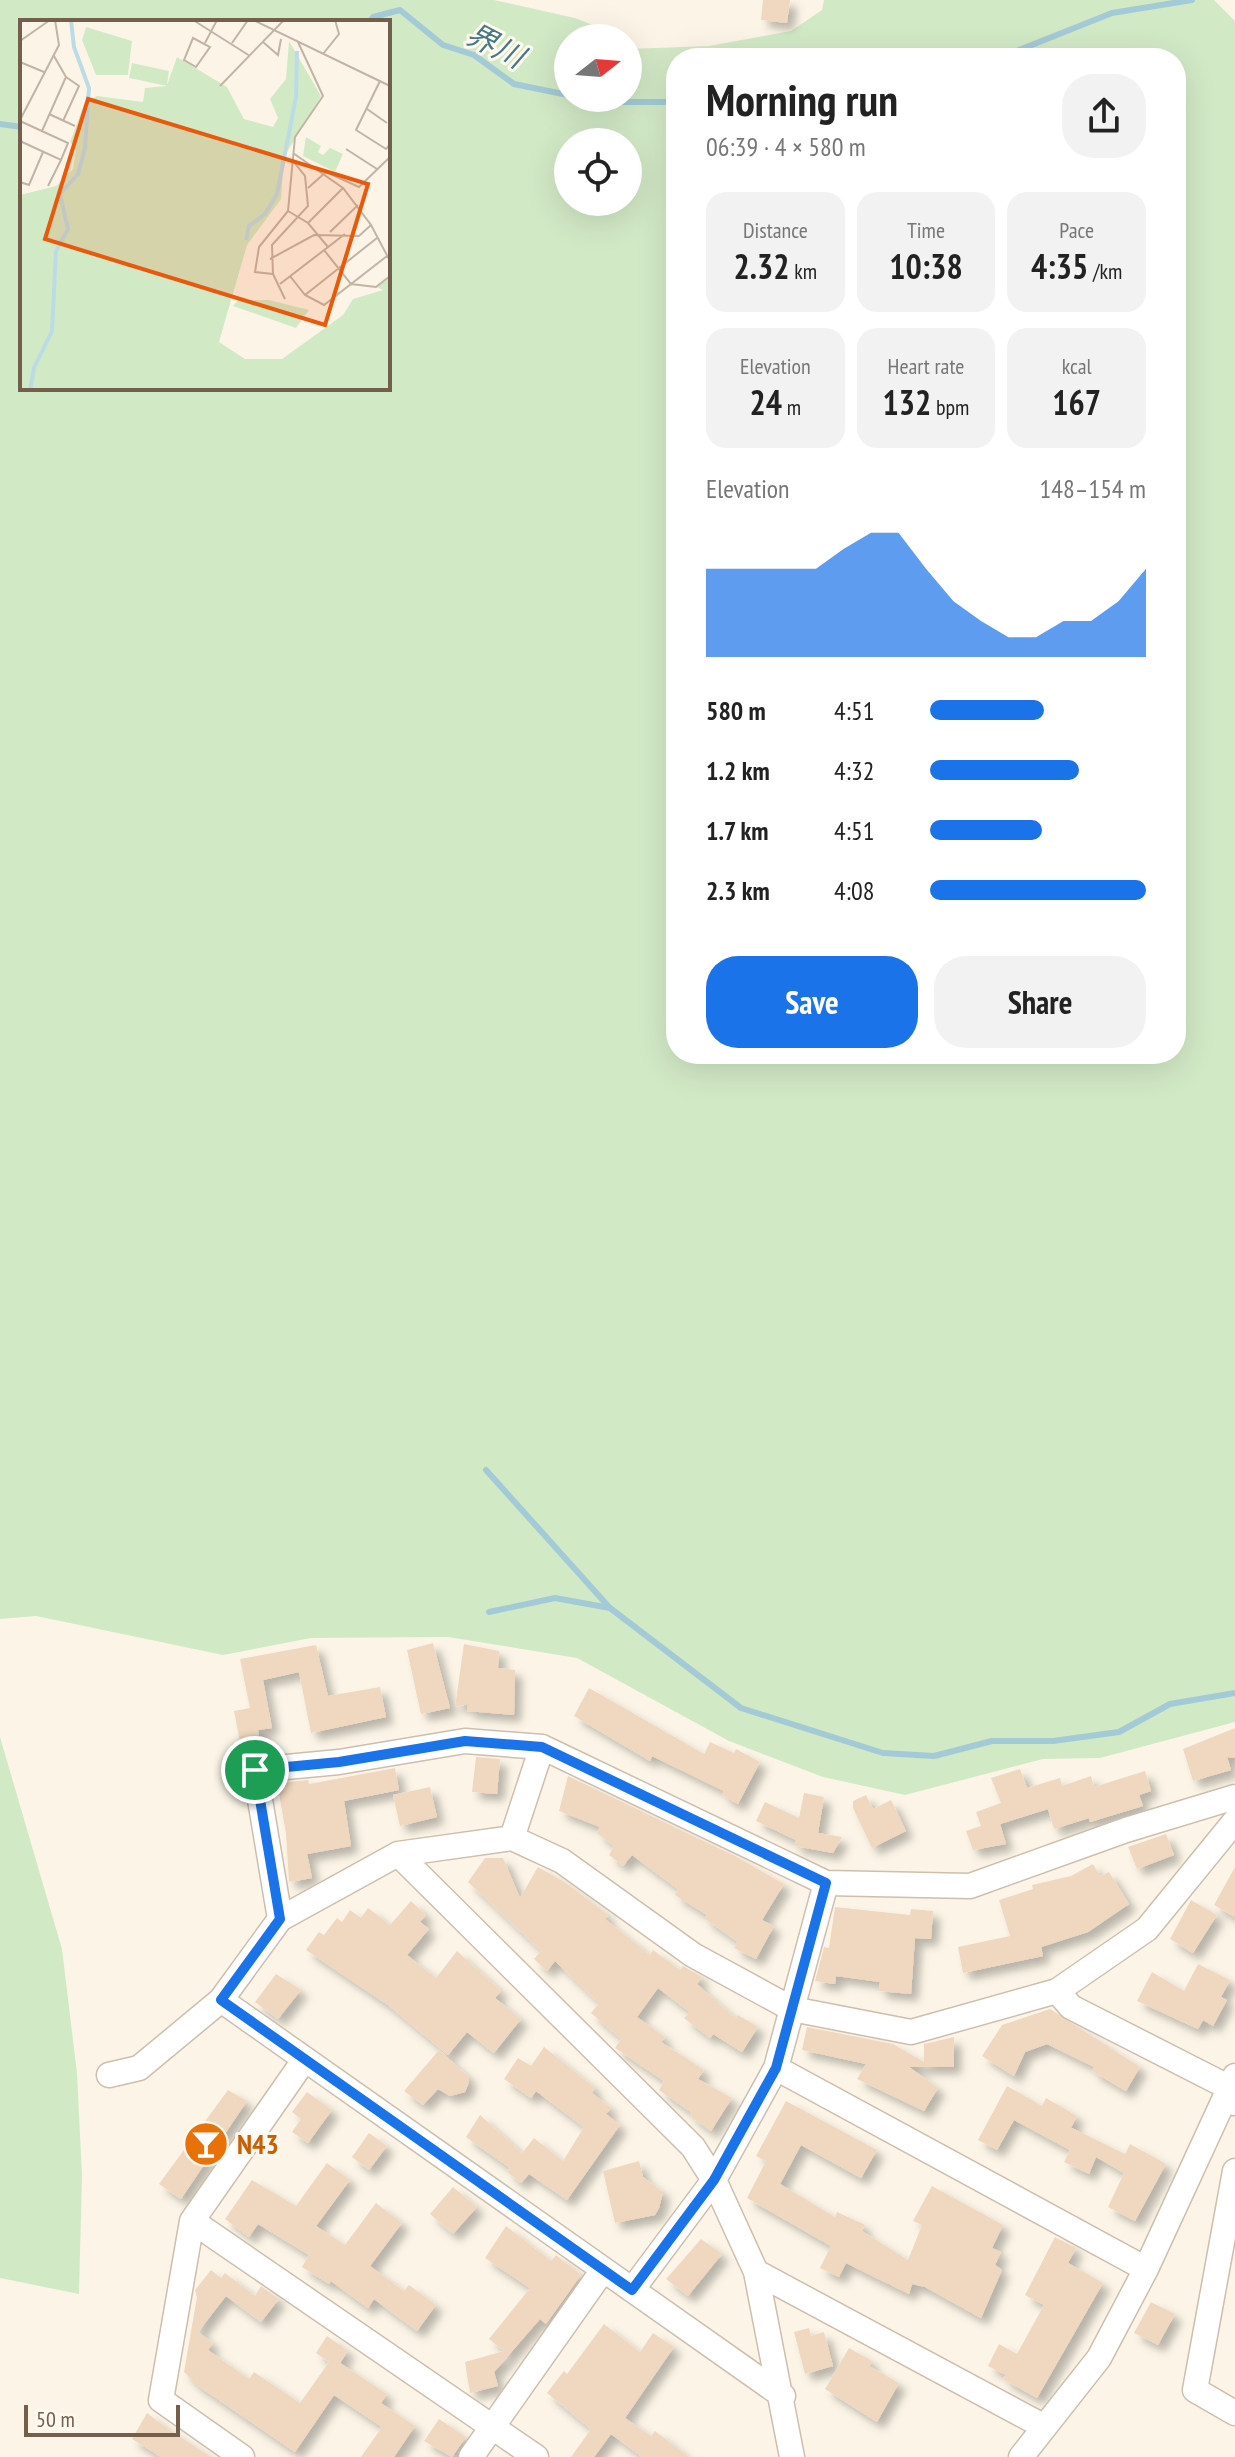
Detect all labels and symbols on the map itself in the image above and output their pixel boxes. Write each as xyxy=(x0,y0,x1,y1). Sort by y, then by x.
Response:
water label: 界川 xyxy=(460,14,534,77)
inset map xyxy=(20,20,390,390)
north arrow xyxy=(554,24,642,112)
pin xyxy=(221,1736,289,1804)
bar icon: N43 xyxy=(182,2120,230,2168)
place label: N43 xyxy=(237,2125,279,2162)
scale bar xyxy=(24,2401,180,2437)

